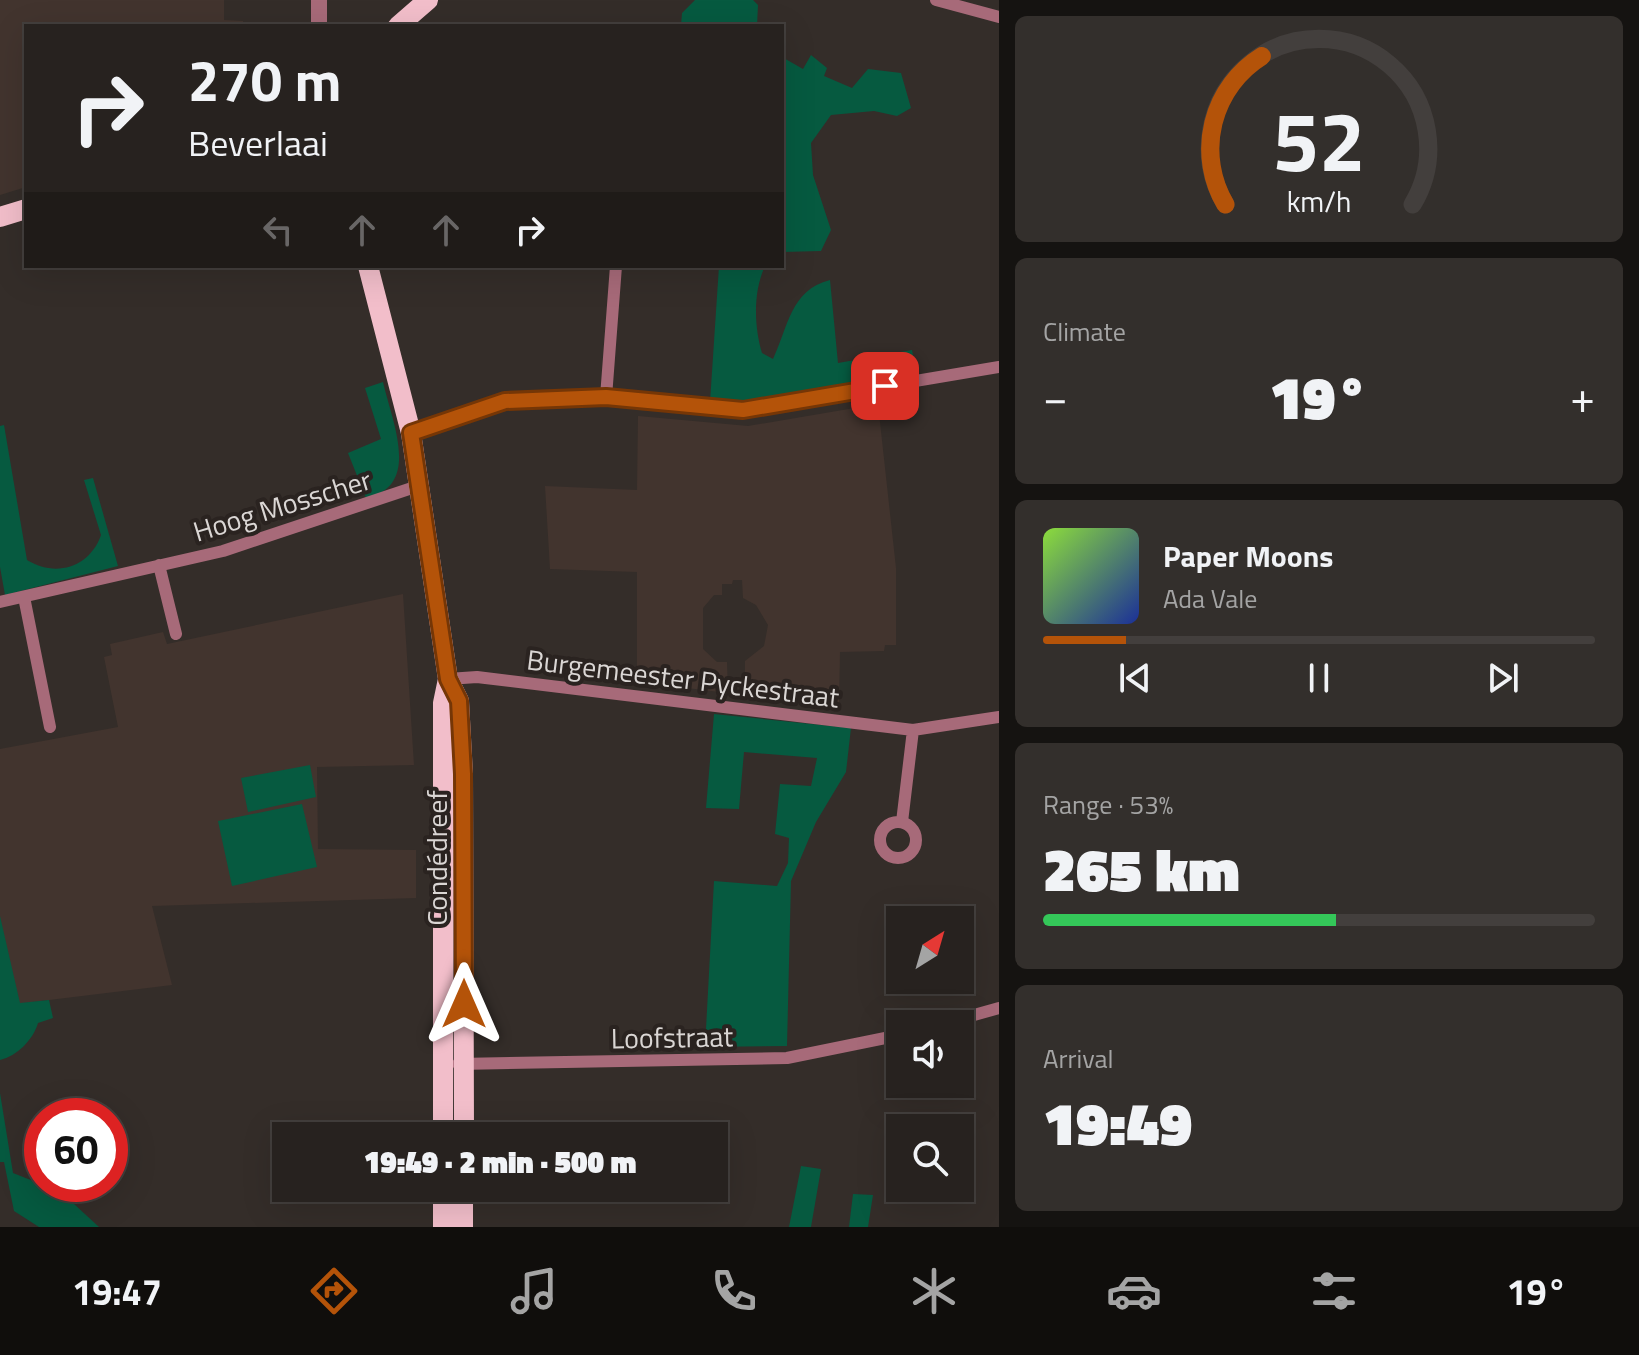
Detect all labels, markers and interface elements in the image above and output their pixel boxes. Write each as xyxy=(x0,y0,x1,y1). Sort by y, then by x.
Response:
text: 270 m xyxy=(188,38,341,123)
icon: right xyxy=(56,56,160,160)
text: 52 xyxy=(1272,77,1366,203)
text: Beverlaai xyxy=(188,115,328,170)
text: km/h xyxy=(1287,180,1351,223)
icon: left xyxy=(256,208,300,252)
icon: ahead xyxy=(340,208,384,252)
icon: ahead xyxy=(424,208,468,252)
icon: right xyxy=(508,208,552,252)
text: Climate xyxy=(1043,312,1126,351)
text: 19° xyxy=(1270,351,1369,442)
pin xyxy=(851,352,919,420)
text: − xyxy=(1043,363,1068,430)
text: + xyxy=(1570,363,1595,430)
icon: arrive xyxy=(863,364,907,408)
street label: Hoog Mosscher xyxy=(188,457,377,552)
text: Paper Moons xyxy=(1163,533,1333,579)
text: Ada Vale xyxy=(1163,579,1257,618)
street label: Burgemeester Pyckestraat xyxy=(524,638,842,719)
icon: previous xyxy=(1113,656,1157,700)
icon: pause xyxy=(1297,656,1341,700)
icon: next xyxy=(1481,656,1525,700)
text: Range · 53% xyxy=(1043,785,1173,824)
street label: Condédreef xyxy=(415,790,458,926)
text: 265 km xyxy=(1043,823,1240,914)
north arrow xyxy=(886,906,974,994)
map controls xyxy=(886,906,974,1202)
position arrow xyxy=(422,962,506,1046)
button: sound xyxy=(886,1010,974,1098)
street label: Loofstraat xyxy=(610,1014,734,1060)
text: Arrival xyxy=(1043,1039,1114,1078)
text: 19:49 xyxy=(1043,1077,1192,1168)
speed limit sign: 60 xyxy=(24,1098,128,1202)
button: search xyxy=(886,1114,974,1202)
text: 19:49 · 2 min · 500 m xyxy=(364,1139,636,1185)
icon: directions xyxy=(306,1263,362,1319)
icon: music xyxy=(506,1263,562,1319)
icon: phone xyxy=(706,1263,762,1319)
icon: climate xyxy=(906,1263,962,1319)
icon: car xyxy=(1106,1263,1162,1319)
icon: filters xyxy=(1306,1263,1362,1319)
text: 19:47 xyxy=(72,1264,162,1319)
text: 19° xyxy=(1506,1264,1567,1319)

